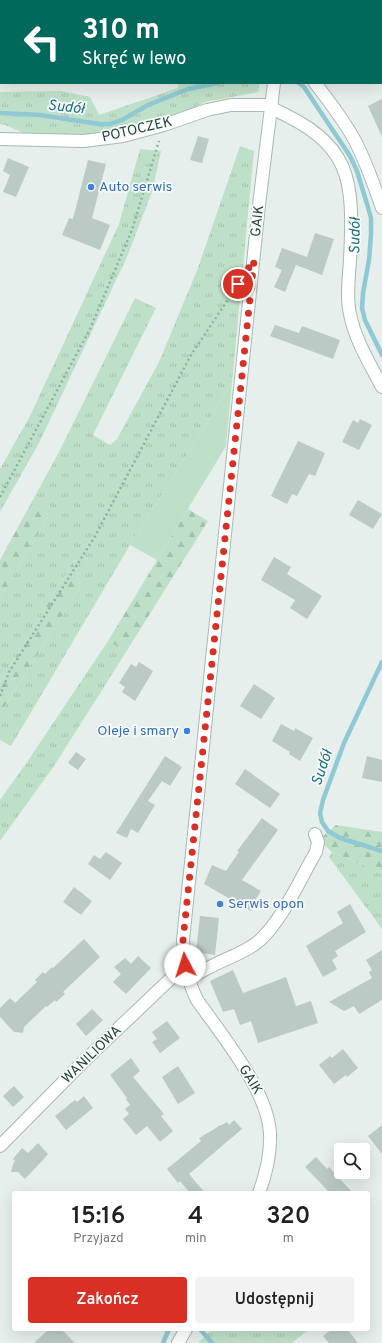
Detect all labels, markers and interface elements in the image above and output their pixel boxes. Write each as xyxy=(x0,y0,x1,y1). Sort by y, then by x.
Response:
text: 310 m xyxy=(82,13,160,49)
icon: left xyxy=(16,16,68,68)
text: Skręć w lewo xyxy=(82,48,186,71)
water label: Sudół xyxy=(47,97,86,119)
street label: POTOCZEK xyxy=(100,114,174,146)
place label: Auto serwis xyxy=(99,179,172,196)
marker: Auto serwis xyxy=(86,182,96,192)
street label: GAIK xyxy=(248,204,268,238)
water label: Sudół xyxy=(346,216,366,255)
pin xyxy=(221,267,255,301)
icon: arrive xyxy=(227,273,249,295)
place label: Oleje i smary xyxy=(97,723,179,740)
marker: Oleje i smary xyxy=(182,726,192,736)
water label: Sudół xyxy=(308,746,338,788)
place label: Serwis opon xyxy=(228,896,304,913)
marker: Serwis opon xyxy=(215,899,225,909)
position arrow xyxy=(164,944,206,986)
street label: WANILIOWA xyxy=(59,1022,125,1088)
street label: GAIK xyxy=(235,1062,265,1098)
map controls xyxy=(334,1143,370,1179)
button: search xyxy=(334,1143,370,1179)
text: 15:16 xyxy=(72,1202,125,1232)
text: 4 xyxy=(188,1202,203,1232)
text: 320 xyxy=(266,1202,310,1232)
text: Przyjazd xyxy=(73,1231,124,1247)
text: min xyxy=(185,1231,207,1247)
text: m xyxy=(283,1231,294,1247)
button: Zakończ xyxy=(28,1277,187,1323)
button: Udostępnij xyxy=(195,1277,354,1323)

